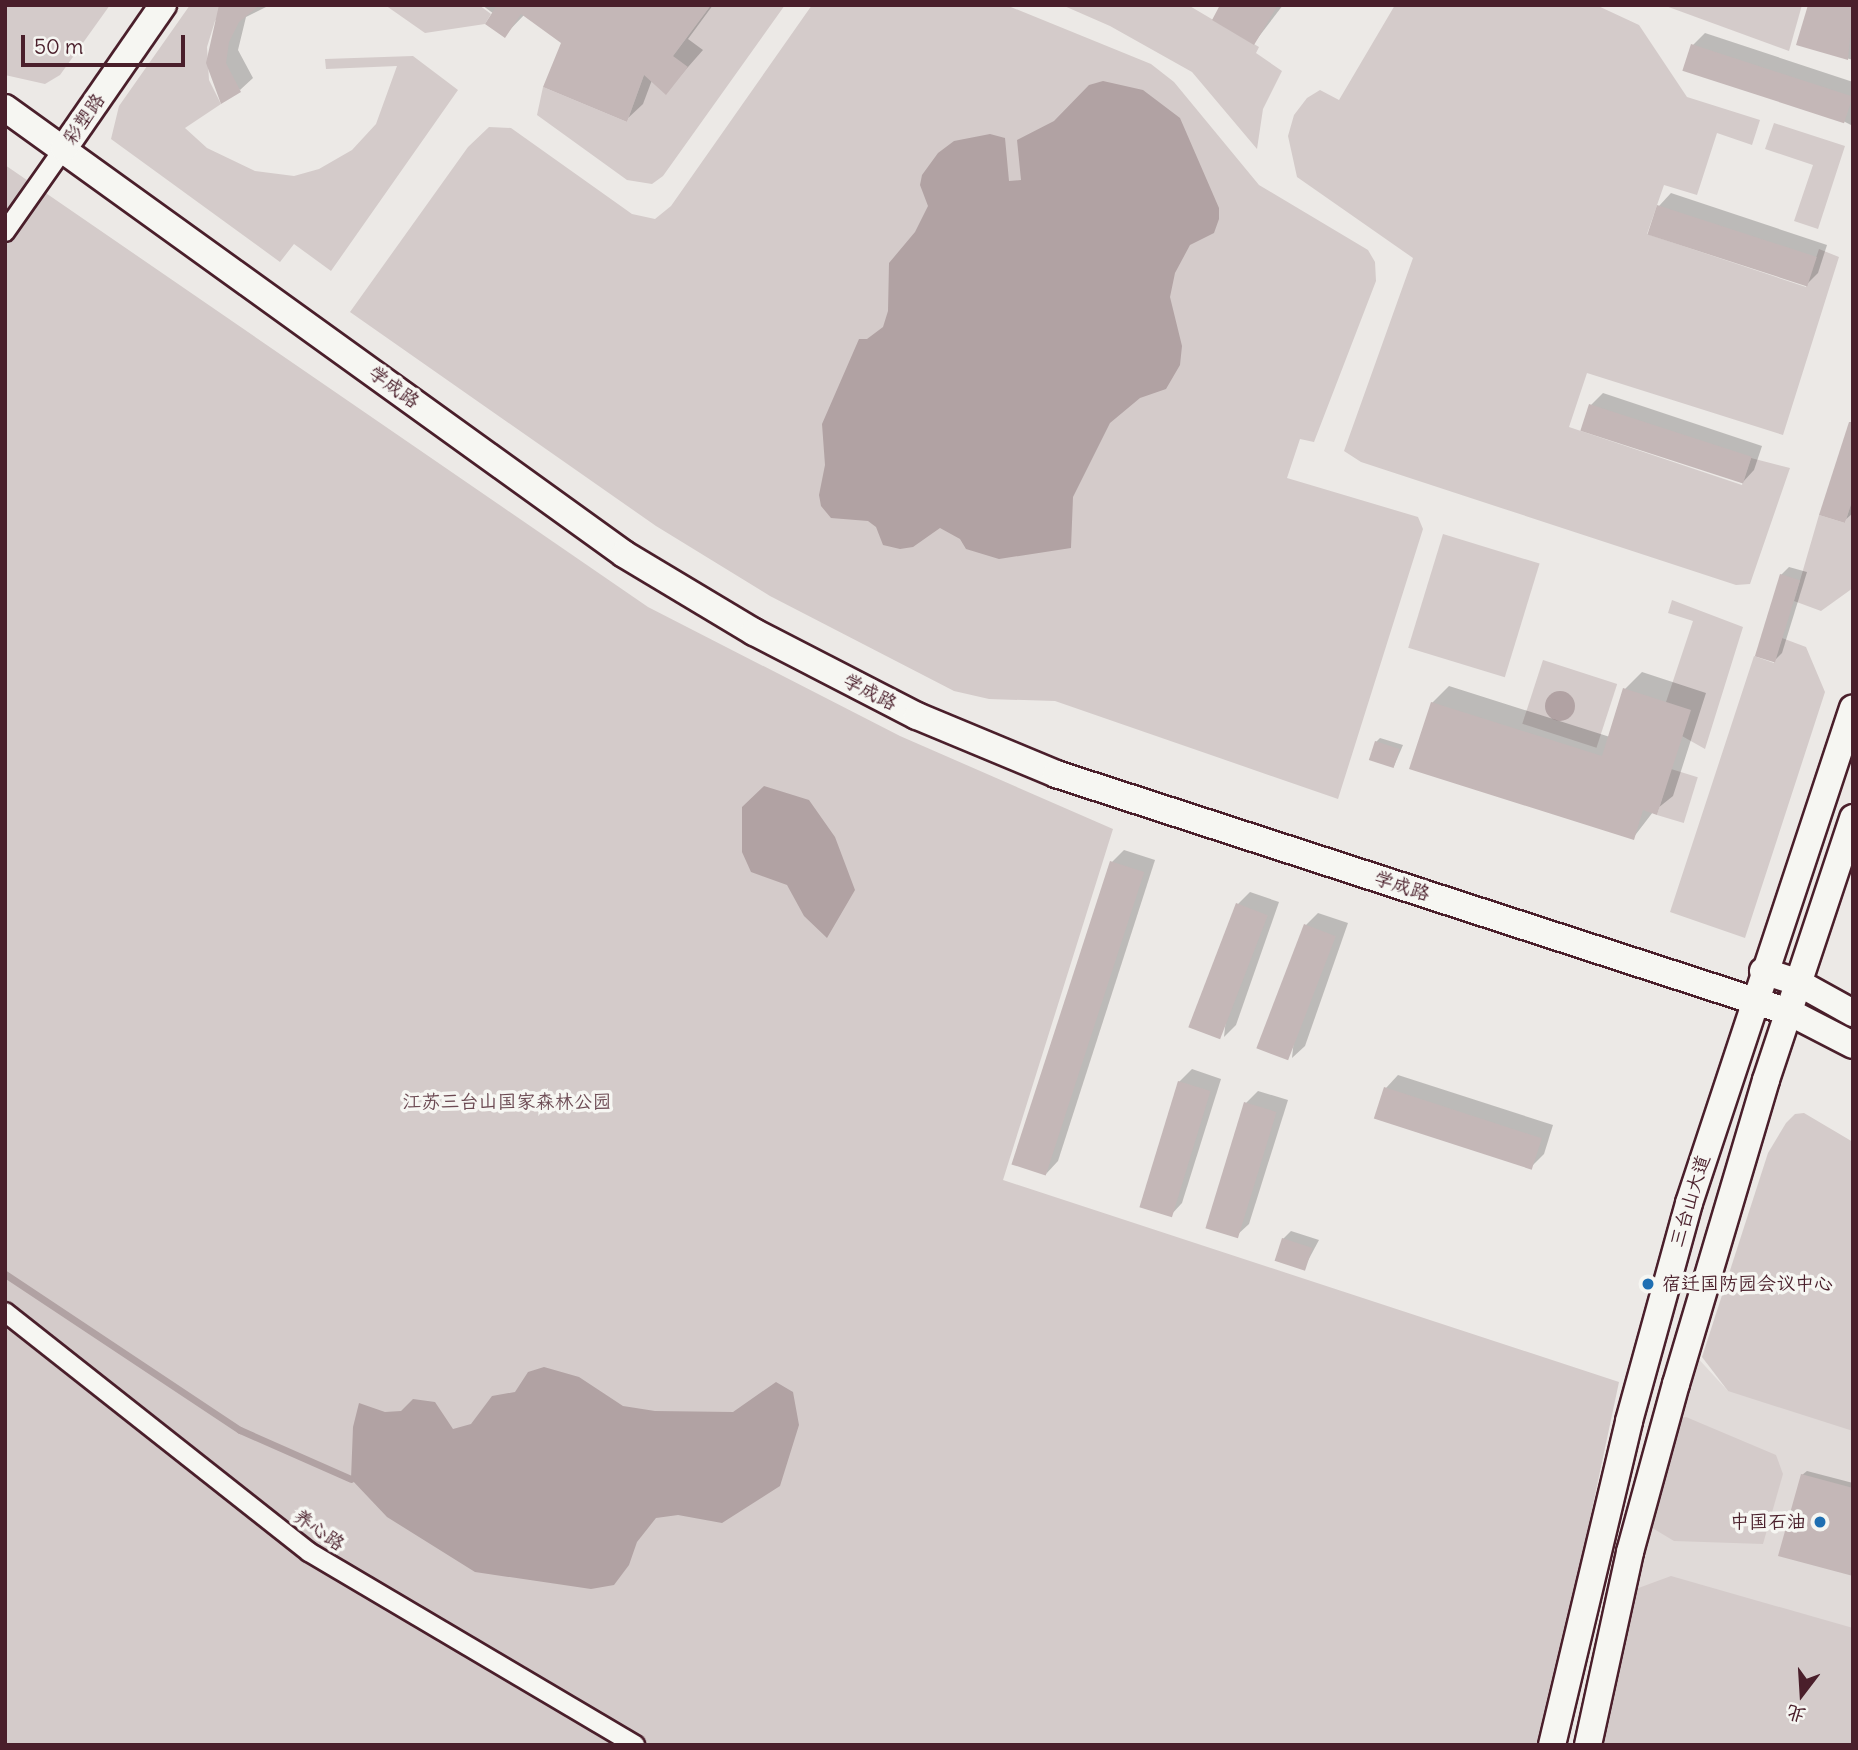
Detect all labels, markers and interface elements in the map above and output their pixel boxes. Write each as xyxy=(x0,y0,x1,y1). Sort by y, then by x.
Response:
scale bar xyxy=(24,21,189,65)
text: 50 m xyxy=(34,33,83,60)
street label: 彩塑路 xyxy=(58,89,110,149)
street label: 学成路 xyxy=(364,361,424,413)
street label: 学成路 xyxy=(839,669,901,715)
street label: 学成路 xyxy=(1371,866,1433,906)
park label: 江苏三台山国家森林公园 xyxy=(403,1091,611,1113)
street label: 三台山大道 xyxy=(1665,1152,1715,1250)
place label: 宿迁国防园会议中心 xyxy=(1662,1273,1833,1295)
marker: 宿迁国防园会议中心 xyxy=(1640,1276,1656,1292)
street label: 养心路 xyxy=(289,1504,349,1556)
place label: 中国石油 xyxy=(1730,1511,1806,1533)
marker: 中国石油 xyxy=(1812,1514,1828,1530)
north arrow xyxy=(1767,1659,1837,1729)
text: 北 xyxy=(1783,1700,1808,1728)

